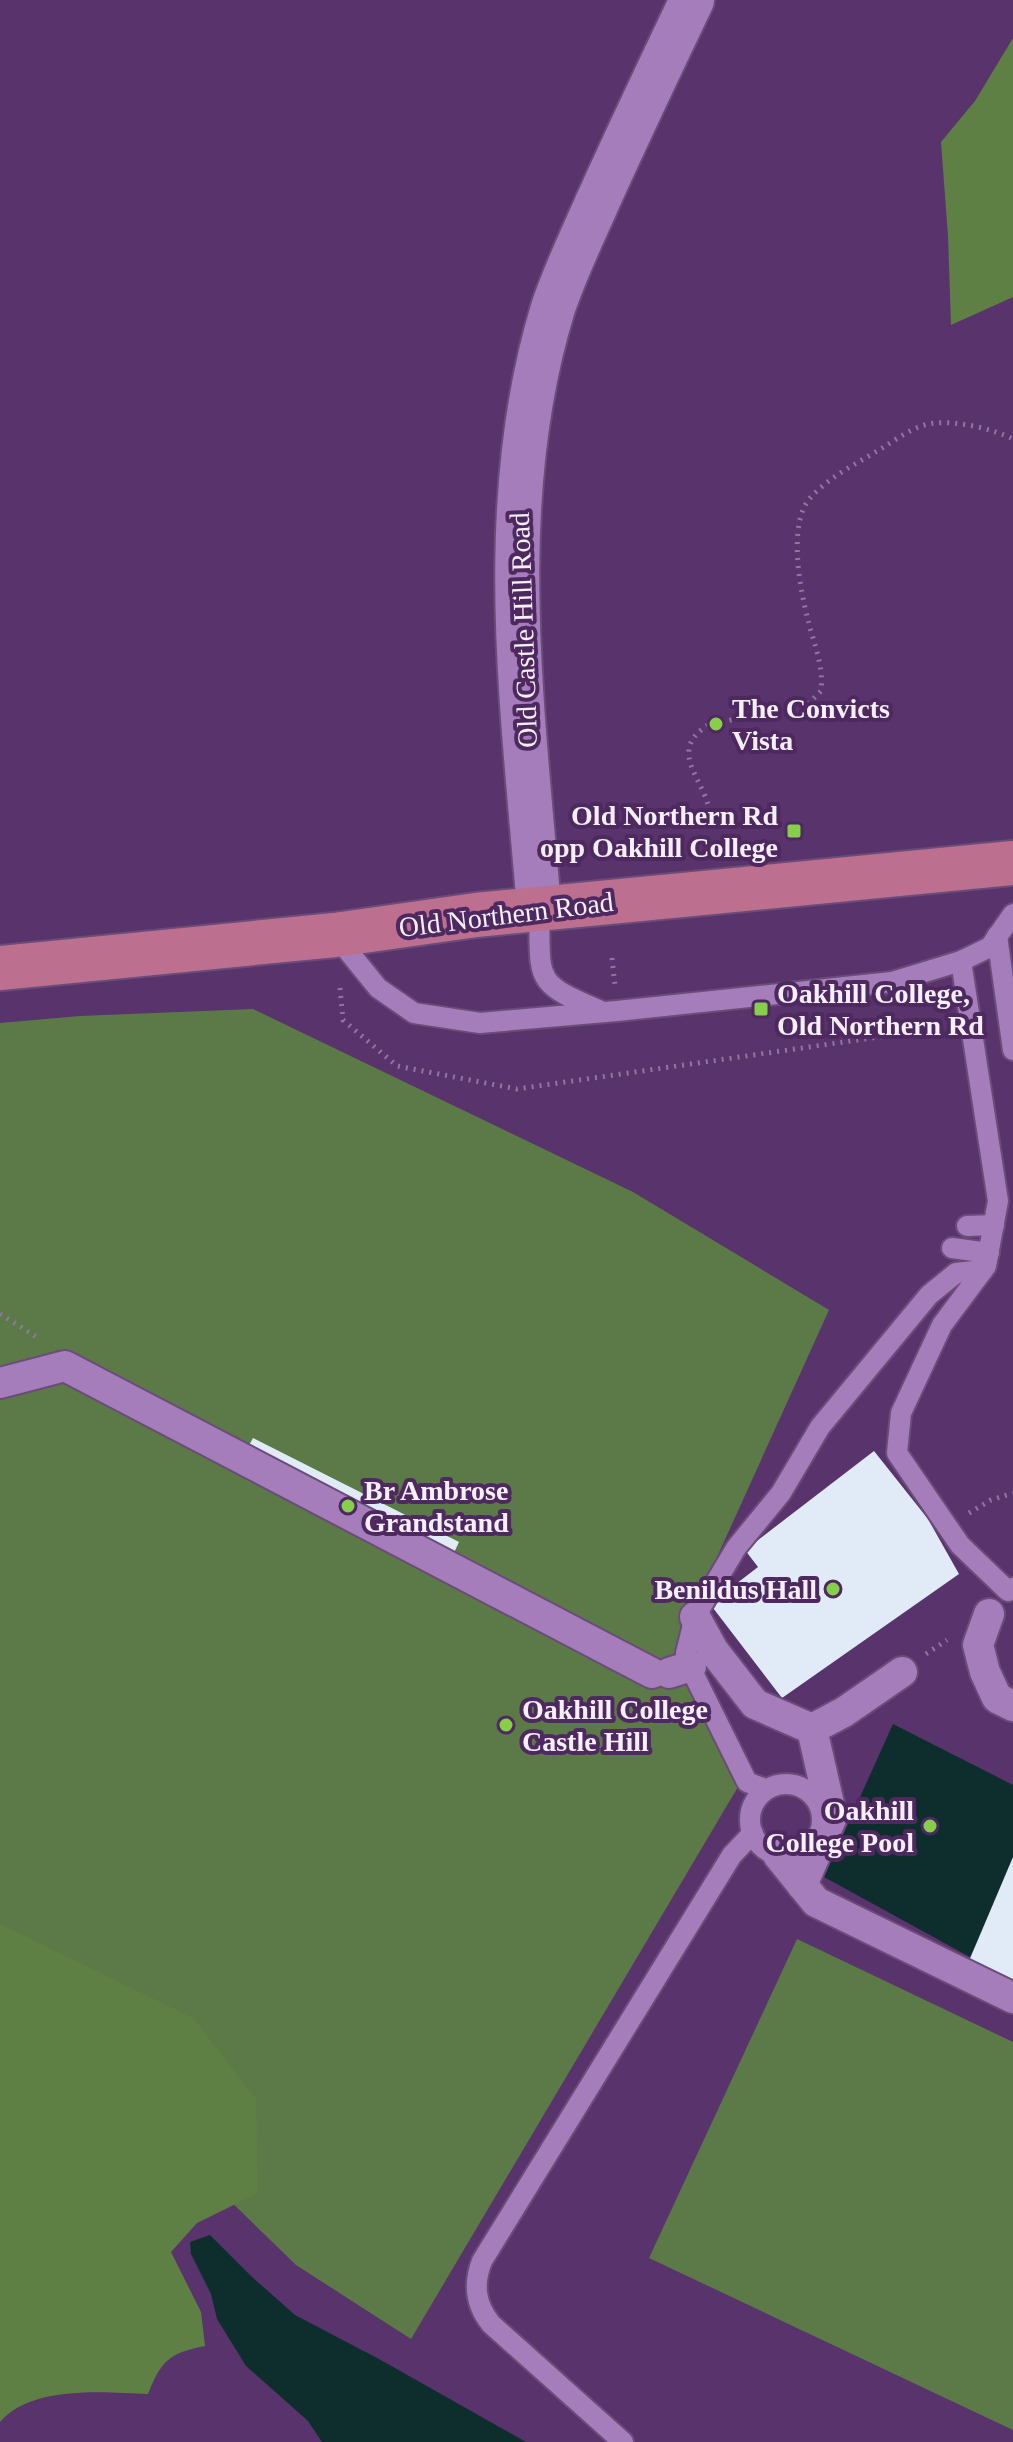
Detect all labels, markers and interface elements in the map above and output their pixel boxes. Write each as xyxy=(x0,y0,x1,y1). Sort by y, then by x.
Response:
street label: Old Castle Hill Road xyxy=(504,512,543,748)
place label: The Convicts Vista xyxy=(732,693,890,756)
marker: The Convicts Vista xyxy=(707,715,725,733)
place label: Old Northern Rd opp Oakhill College xyxy=(540,800,778,863)
marker: Old Northern Rd opp Oakhill College xyxy=(785,822,803,840)
street label: Old Northern Road xyxy=(397,886,615,943)
place label: Oakhill College, Old Northern Rd xyxy=(777,978,984,1041)
marker: Oakhill College, Old Northern Rd xyxy=(752,1000,770,1018)
place label: Br Ambrose Grandstand xyxy=(364,1475,509,1538)
marker: Br Ambrose Grandstand xyxy=(339,1497,357,1515)
place label: Benildus Hall xyxy=(654,1574,817,1605)
marker: Benildus Hall xyxy=(824,1580,842,1598)
place label: Oakhill College Castle Hill xyxy=(522,1694,708,1757)
marker: Oakhill College Castle Hill xyxy=(497,1716,515,1734)
place label: Oakhill College Pool xyxy=(765,1795,914,1858)
marker: Oakhill College Pool xyxy=(921,1817,939,1835)

